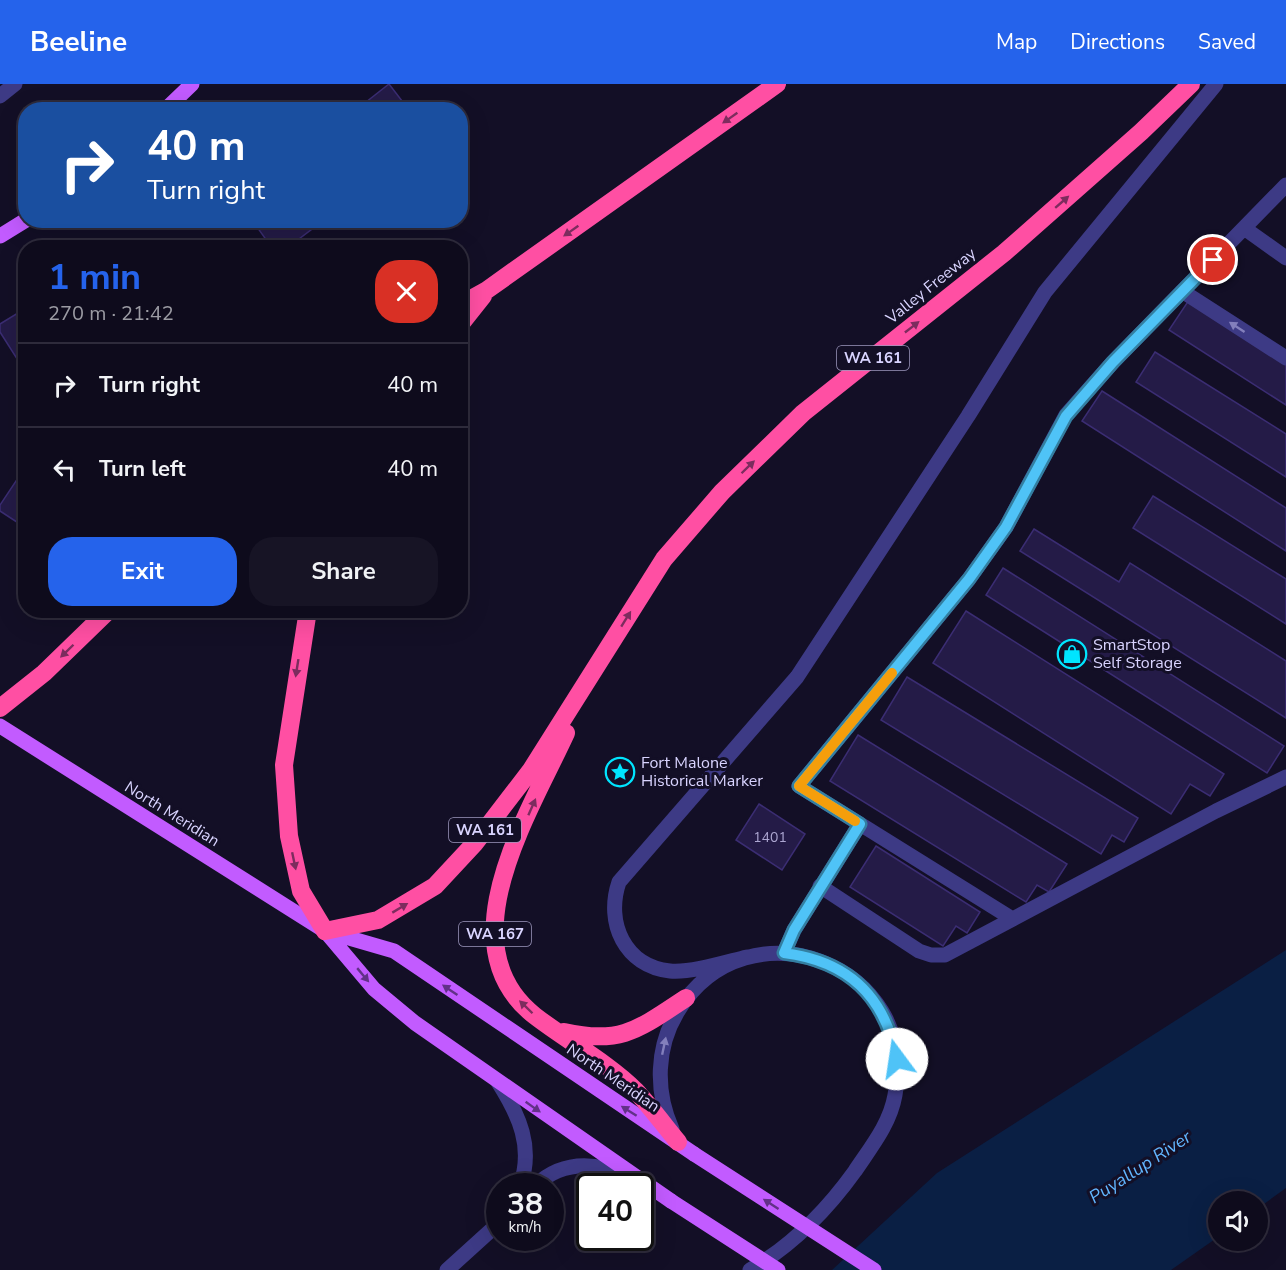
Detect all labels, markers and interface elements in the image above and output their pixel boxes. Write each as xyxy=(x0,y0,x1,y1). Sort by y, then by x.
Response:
text: Beeline xyxy=(30,23,127,61)
text: Map xyxy=(996,28,1037,56)
text: Directions xyxy=(1070,28,1165,56)
text: Saved xyxy=(1198,28,1256,56)
one-way arrow xyxy=(722,112,738,124)
text: 40 m xyxy=(147,118,246,175)
icon: right xyxy=(48,126,126,204)
text: Turn right xyxy=(147,172,265,209)
one-way arrow xyxy=(1054,196,1069,209)
one-way arrow xyxy=(563,225,579,237)
pin xyxy=(1187,234,1238,285)
street label: Valley Freeway xyxy=(881,242,981,330)
icon: arrive xyxy=(1196,243,1229,276)
text: 1 min xyxy=(48,253,141,302)
button: close xyxy=(375,260,438,323)
text: 270 m · 21:42 xyxy=(48,300,174,327)
one-way arrow xyxy=(904,320,920,333)
one-way arrow xyxy=(1229,321,1245,332)
road number: WA 161 xyxy=(837,346,909,370)
icon: right xyxy=(48,369,81,402)
text: Turn right xyxy=(99,370,200,400)
text: 40 m xyxy=(387,370,438,400)
icon: left xyxy=(48,453,81,486)
text: Turn left xyxy=(99,454,186,484)
text: 40 m xyxy=(387,454,438,484)
one-way arrow xyxy=(740,460,755,474)
button: Exit xyxy=(48,537,237,606)
button: Share xyxy=(249,537,438,606)
one-way arrow xyxy=(621,610,632,627)
place label: SmartStop Self Storage xyxy=(1093,634,1182,674)
shop icon: SmartStop Self Storage xyxy=(1056,638,1088,670)
one-way arrow xyxy=(59,644,74,658)
one-way arrow xyxy=(293,659,302,678)
place label: Fort Malone Historical Marker xyxy=(641,752,763,792)
place icon: Fort Malone Historical Marker xyxy=(604,756,636,788)
street label: North Meridian xyxy=(120,776,224,852)
one-way arrow xyxy=(527,798,537,816)
road number: WA 161 xyxy=(449,818,521,842)
house number: 1401 xyxy=(753,828,787,847)
one-way arrow xyxy=(290,852,299,871)
one-way arrow xyxy=(392,902,408,913)
road number: WA 167 xyxy=(459,922,531,946)
one-way arrow xyxy=(356,968,368,983)
one-way arrow xyxy=(443,984,459,996)
one-way arrow xyxy=(518,1000,533,1014)
position arrow xyxy=(865,1027,929,1091)
one-way arrow xyxy=(660,1036,669,1055)
street label: North Meridian xyxy=(562,1039,664,1117)
one-way arrow xyxy=(525,1101,541,1113)
one-way arrow xyxy=(621,1106,637,1117)
water label: Puyallup River xyxy=(1084,1125,1196,1209)
speed limit sign: 40 xyxy=(576,1173,654,1251)
text: 38 xyxy=(507,1184,543,1225)
map controls xyxy=(1208,1191,1268,1251)
button: sound xyxy=(1208,1191,1268,1251)
one-way arrow xyxy=(763,1199,780,1210)
text: km/h xyxy=(508,1217,542,1237)

